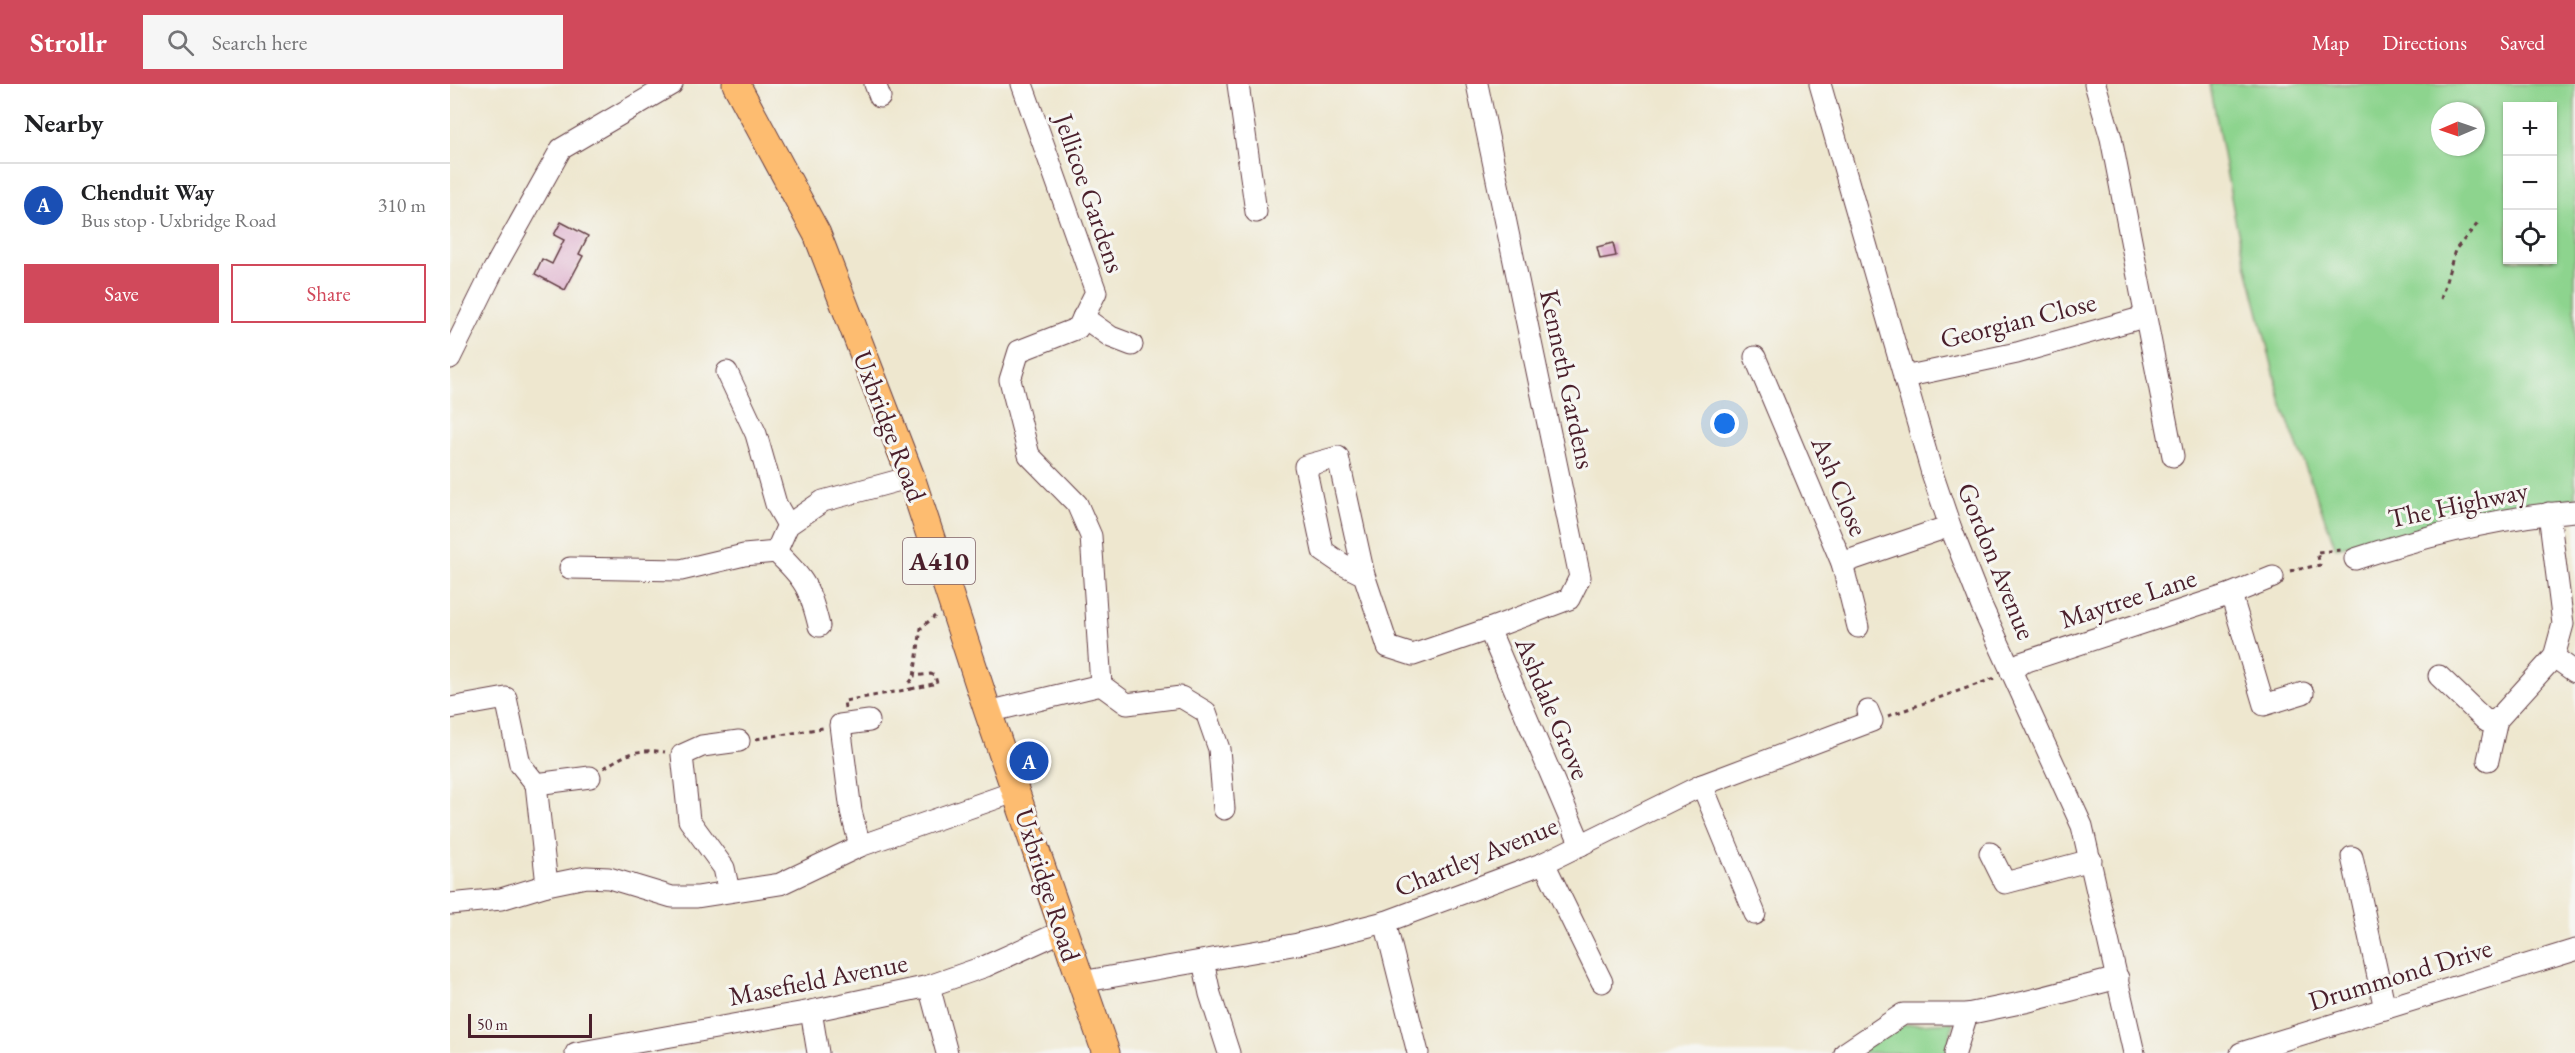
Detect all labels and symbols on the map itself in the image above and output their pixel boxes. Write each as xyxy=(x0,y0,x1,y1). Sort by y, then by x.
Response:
north arrow xyxy=(2431,102,2485,156)
street label: Jellicoe Gardens xyxy=(1046,107,1134,277)
street label: Georgian Close xyxy=(1936,284,2100,356)
street label: Kenneth Gardens xyxy=(1532,286,1604,472)
street label: Uxbridge Road xyxy=(845,346,935,507)
your location xyxy=(1710,409,1739,438)
street label: Ash Close xyxy=(1803,430,1877,541)
street label: The Highway xyxy=(2385,472,2531,536)
street label: Gordon Avenue xyxy=(1950,477,2044,645)
road number: A410 xyxy=(903,538,975,584)
street label: Maytree Lane xyxy=(2055,560,2201,636)
street label: Ashdale Grove xyxy=(1507,631,1599,785)
pin: A xyxy=(1010,738,1048,784)
street label: Uxbridge Road xyxy=(1007,804,1089,966)
street label: Chartley Avenue xyxy=(1389,807,1563,905)
street label: Drummond Drive xyxy=(2304,929,2496,1019)
street label: Masefield Avenue xyxy=(726,945,910,1013)
scale bar xyxy=(468,1011,592,1038)

